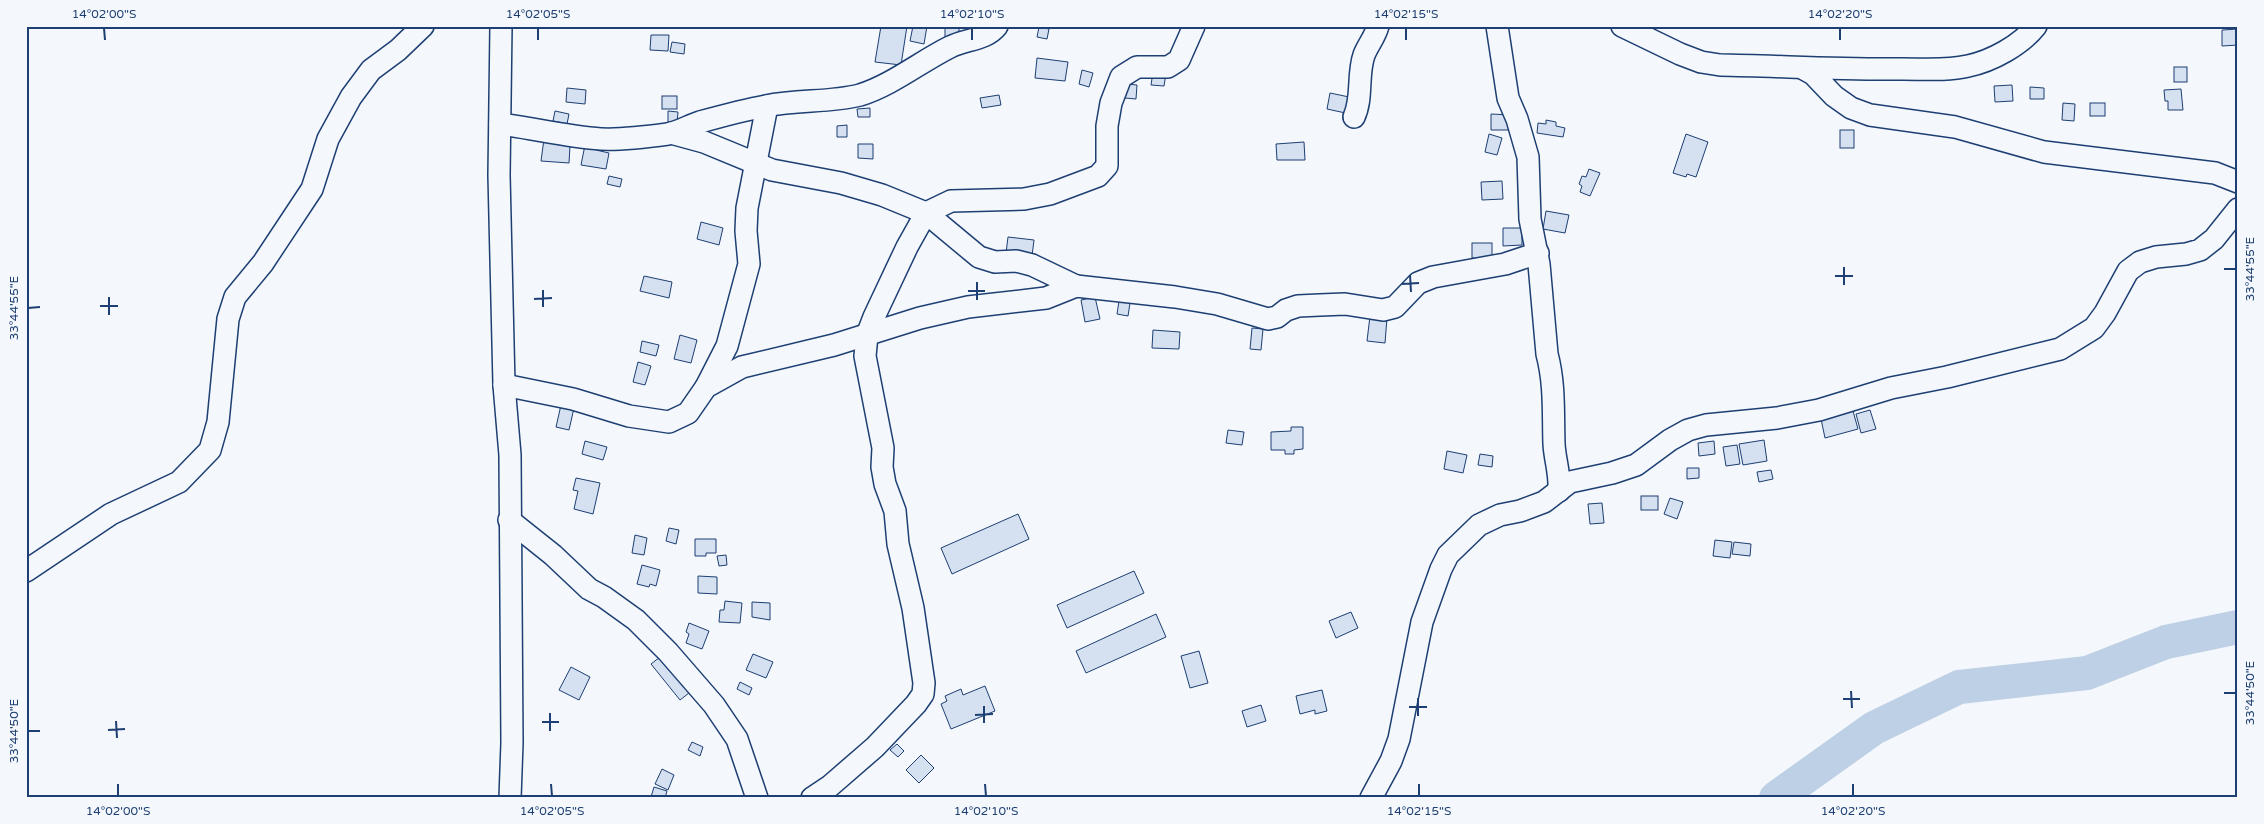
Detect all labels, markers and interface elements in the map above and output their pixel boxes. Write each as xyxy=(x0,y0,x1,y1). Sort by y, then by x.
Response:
text: 14°02'00"S xyxy=(72,7,136,21)
text: 14°02'05"S xyxy=(506,7,570,21)
text: 14°02'10"S xyxy=(940,7,1004,21)
text: 14°02'15"S xyxy=(1374,7,1438,21)
text: 14°02'20"S xyxy=(1808,7,1872,21)
text: 33°44'55"E xyxy=(2243,236,2257,301)
text: 33°44'55"E xyxy=(7,275,21,340)
text: 33°44'50"E xyxy=(2243,660,2257,725)
text: 33°44'50"E xyxy=(7,698,21,763)
text: 14°02'00"S xyxy=(86,804,150,818)
text: 14°02'05"S xyxy=(520,804,584,818)
text: 14°02'10"S xyxy=(954,804,1018,818)
text: 14°02'15"S xyxy=(1387,804,1451,818)
text: 14°02'20"S xyxy=(1821,804,1885,818)

